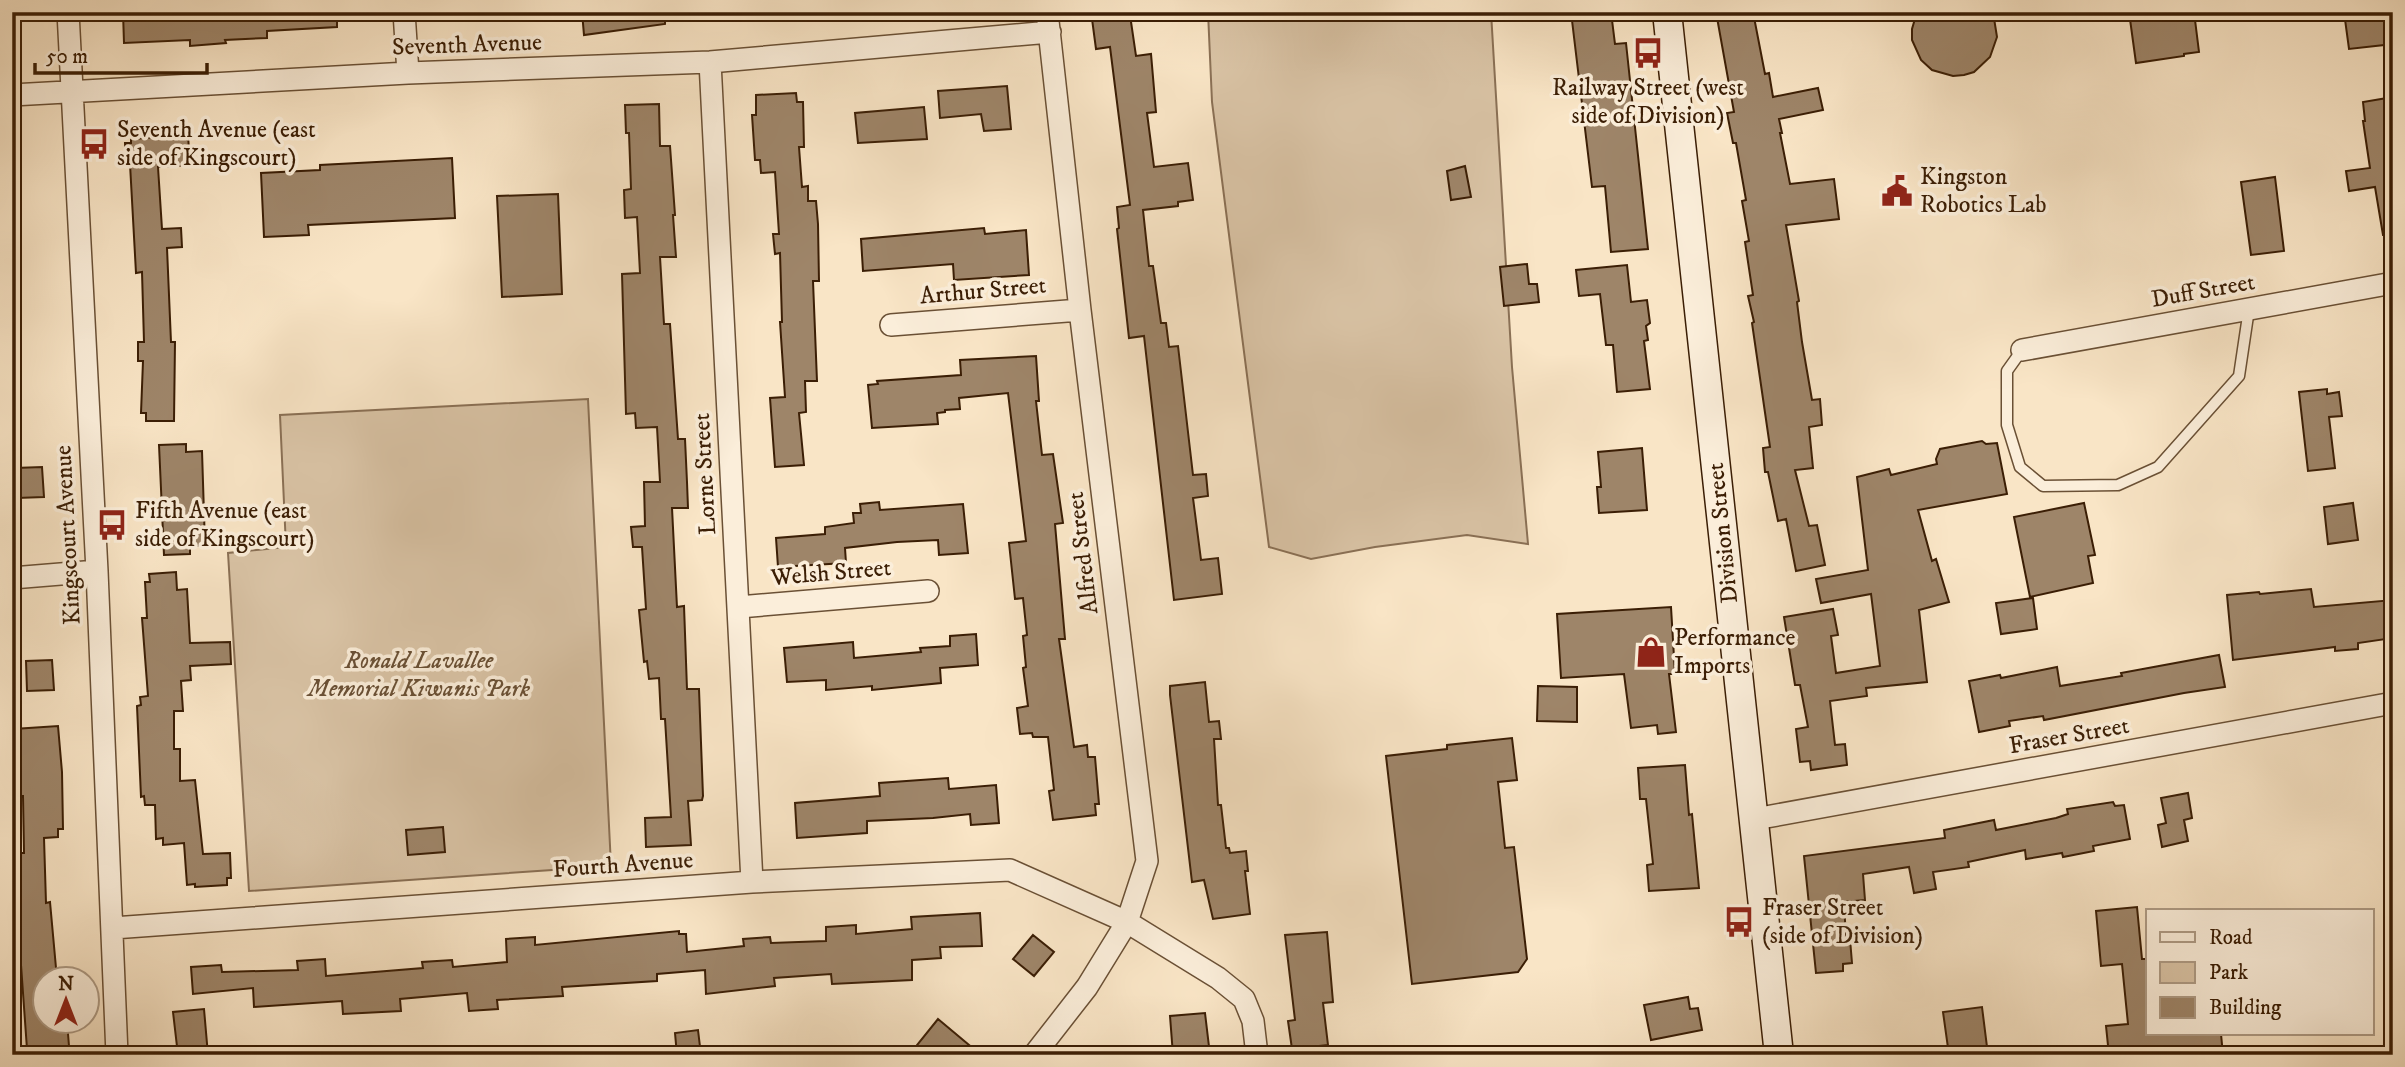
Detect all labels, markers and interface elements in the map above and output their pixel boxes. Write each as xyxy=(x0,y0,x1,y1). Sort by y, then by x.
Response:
street label: Seventh Avenue xyxy=(392,27,543,63)
scale bar xyxy=(35,32,206,76)
bus stop icon: Railway Street (west side of Division) xyxy=(1631,36,1665,70)
text: 50 m xyxy=(46,44,88,70)
place label: Railway Street (west side of Division) xyxy=(1552,73,1744,131)
place label: Seventh Avenue (east side of Kingscourt) xyxy=(117,115,316,173)
bus stop icon: Seventh Avenue (east side of Kingscourt) xyxy=(77,127,111,161)
place label: Kingston Robotics Lab xyxy=(1920,162,2047,220)
public building icon: Kingston Robotics Lab xyxy=(1880,174,1914,208)
street label: Duff Street xyxy=(2149,267,2257,315)
street label: Arthur Street xyxy=(919,271,1048,311)
street label: Lorne Street xyxy=(687,412,723,536)
street label: Kingscourt Avenue xyxy=(48,444,88,626)
street label: Division Street xyxy=(1701,461,1745,605)
street label: Alfred Street xyxy=(1061,490,1105,616)
place label: Fifth Avenue (east side of Kingscourt) xyxy=(135,496,314,554)
bus stop icon: Fifth Avenue (east side of Kingscourt) xyxy=(95,508,129,542)
street label: Welsh Street xyxy=(769,553,893,593)
place label: Performance Imports xyxy=(1674,623,1796,681)
shop icon: Performance Imports xyxy=(1634,635,1668,669)
park label: Ronald Lavallee Memorial Kiwanis Park xyxy=(306,646,530,704)
street label: Fraser Street xyxy=(2007,711,2132,761)
street label: Fourth Avenue xyxy=(552,845,694,885)
place label: Fraser Street (side of Division) xyxy=(1762,893,1923,951)
bus stop icon: Fraser Street (side of Division) xyxy=(1722,905,1756,939)
legend xyxy=(2146,909,2374,1036)
text: Road xyxy=(2209,925,2253,951)
text: Park xyxy=(2209,960,2249,986)
north arrow xyxy=(32,965,102,1036)
text: N xyxy=(58,973,74,996)
text: Building xyxy=(2209,995,2282,1021)

